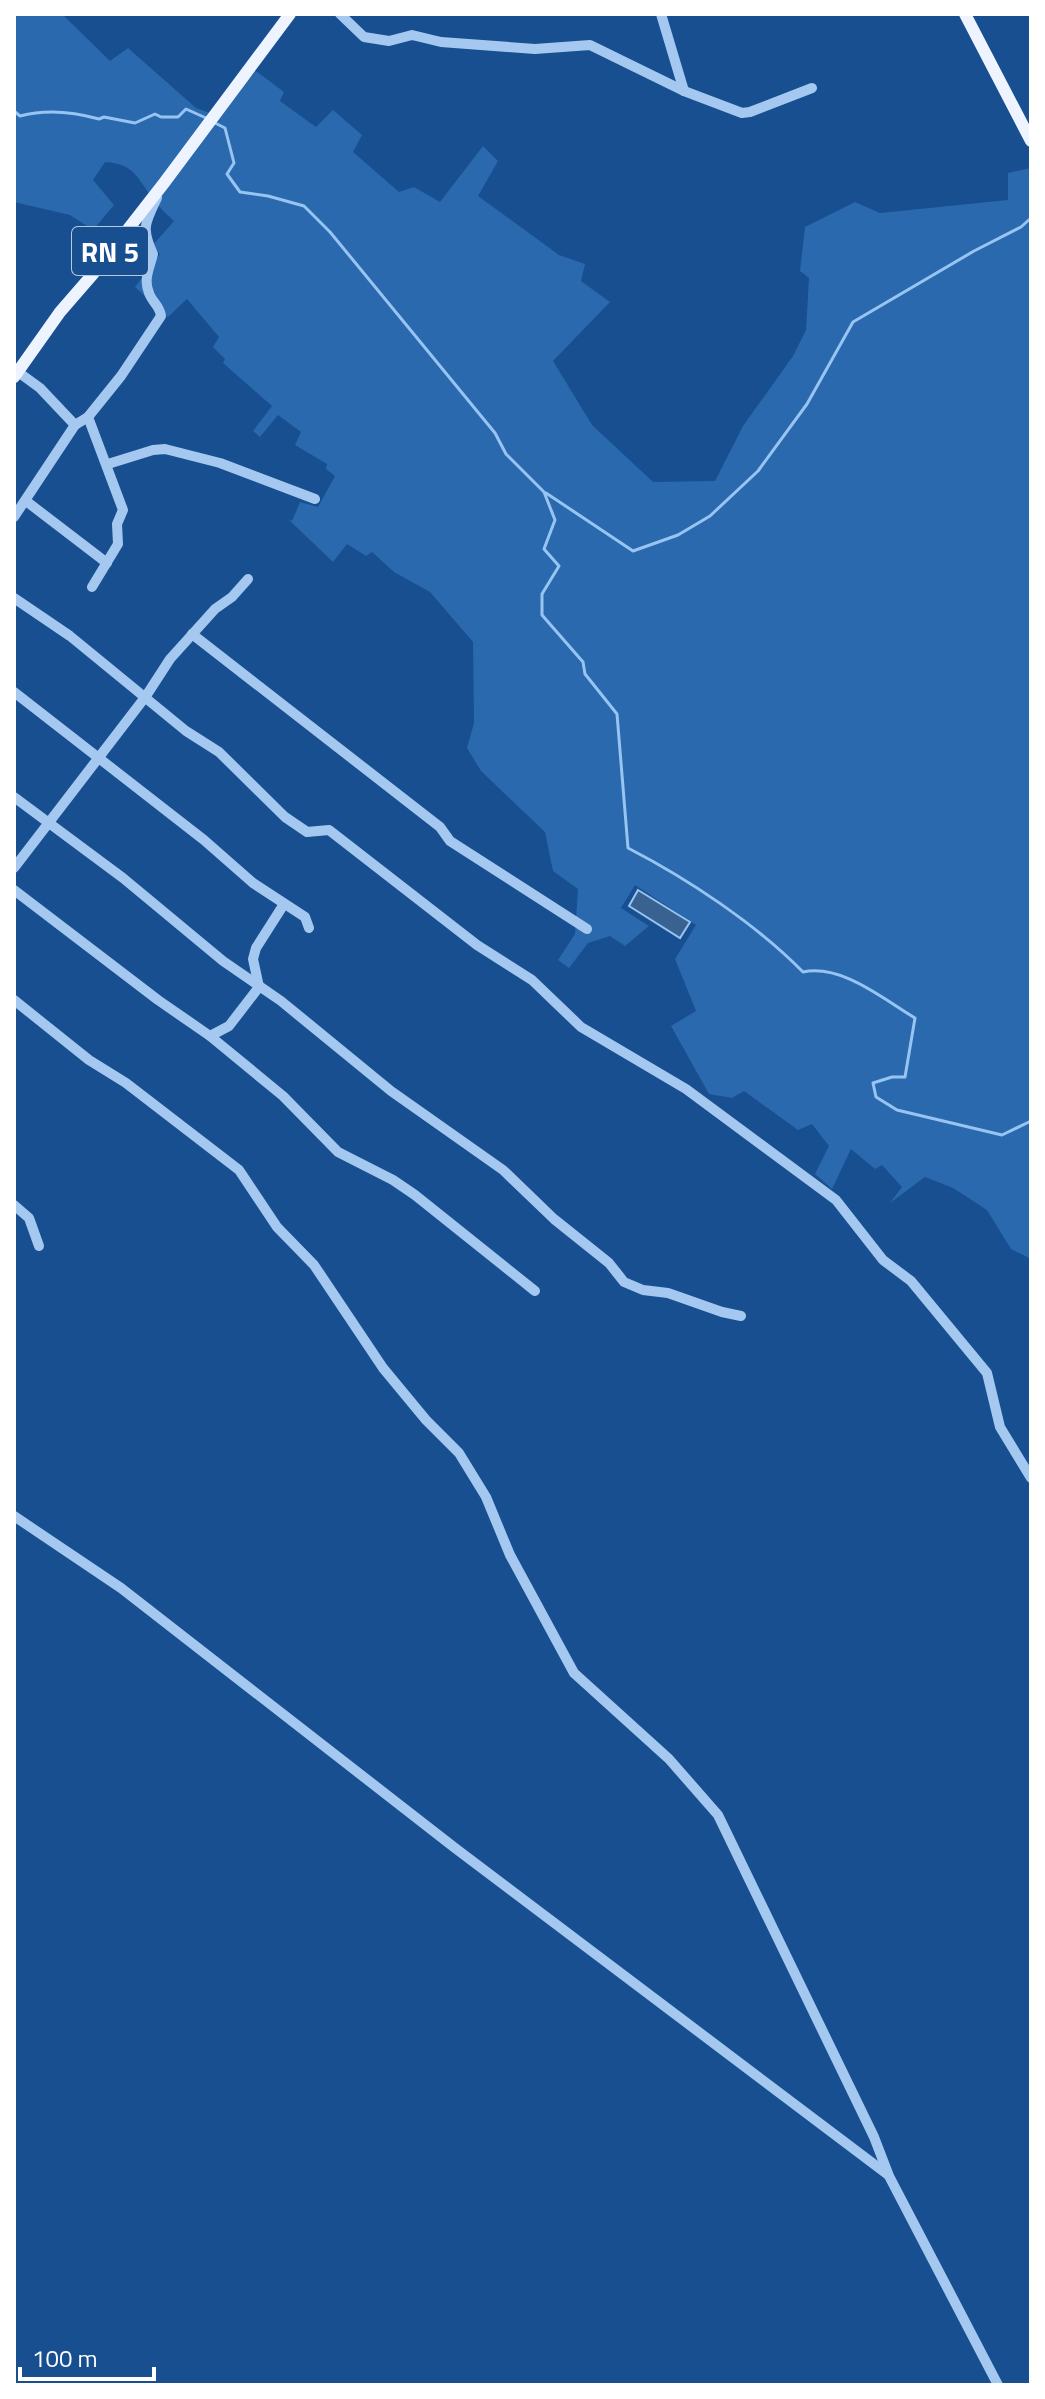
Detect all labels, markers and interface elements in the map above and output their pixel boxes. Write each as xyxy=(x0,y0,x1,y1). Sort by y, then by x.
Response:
road number: RN 5 xyxy=(72,227,148,275)
scale bar xyxy=(20,2331,154,2381)
text: 100 m xyxy=(32,2340,98,2376)

